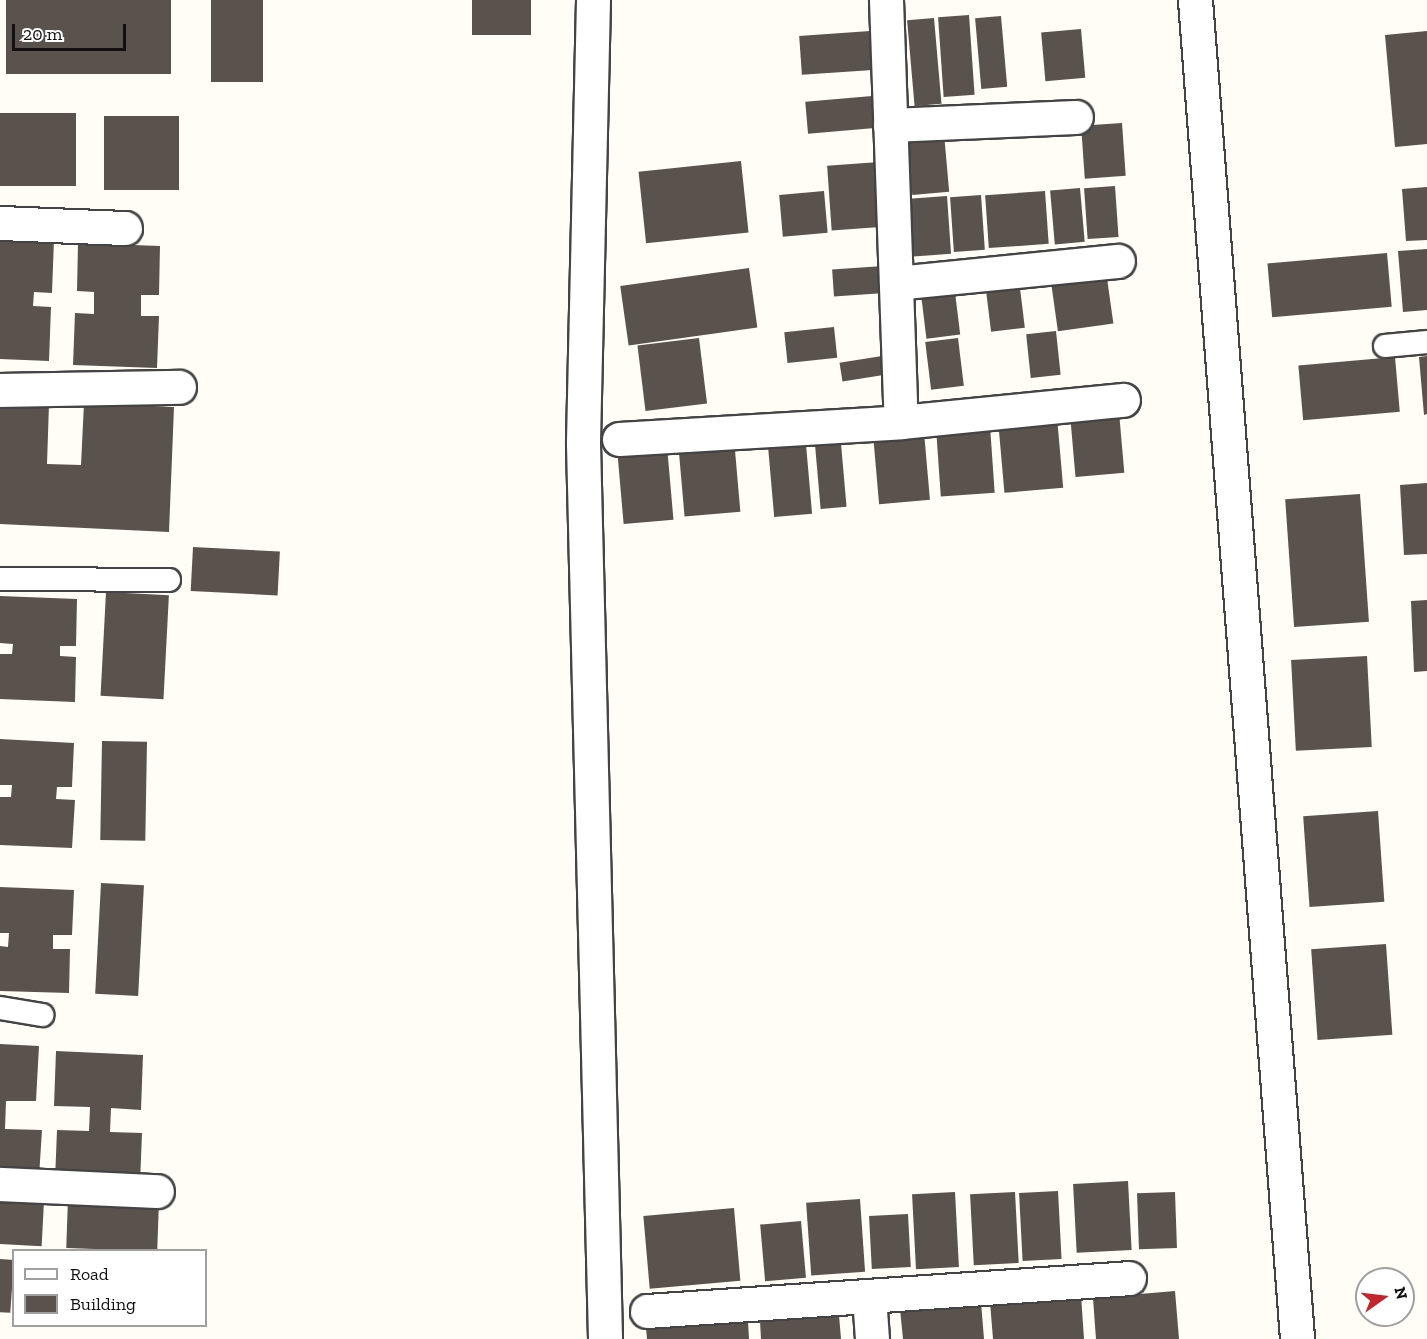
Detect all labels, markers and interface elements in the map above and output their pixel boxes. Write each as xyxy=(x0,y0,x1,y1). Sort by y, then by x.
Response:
scale bar xyxy=(15,12,129,50)
text: 20 m xyxy=(23,23,62,45)
legend xyxy=(12,1249,207,1327)
text: Road xyxy=(70,1263,109,1285)
north arrow xyxy=(1355,1267,1415,1327)
text: N xyxy=(1390,1285,1412,1301)
text: Building xyxy=(70,1293,136,1315)

